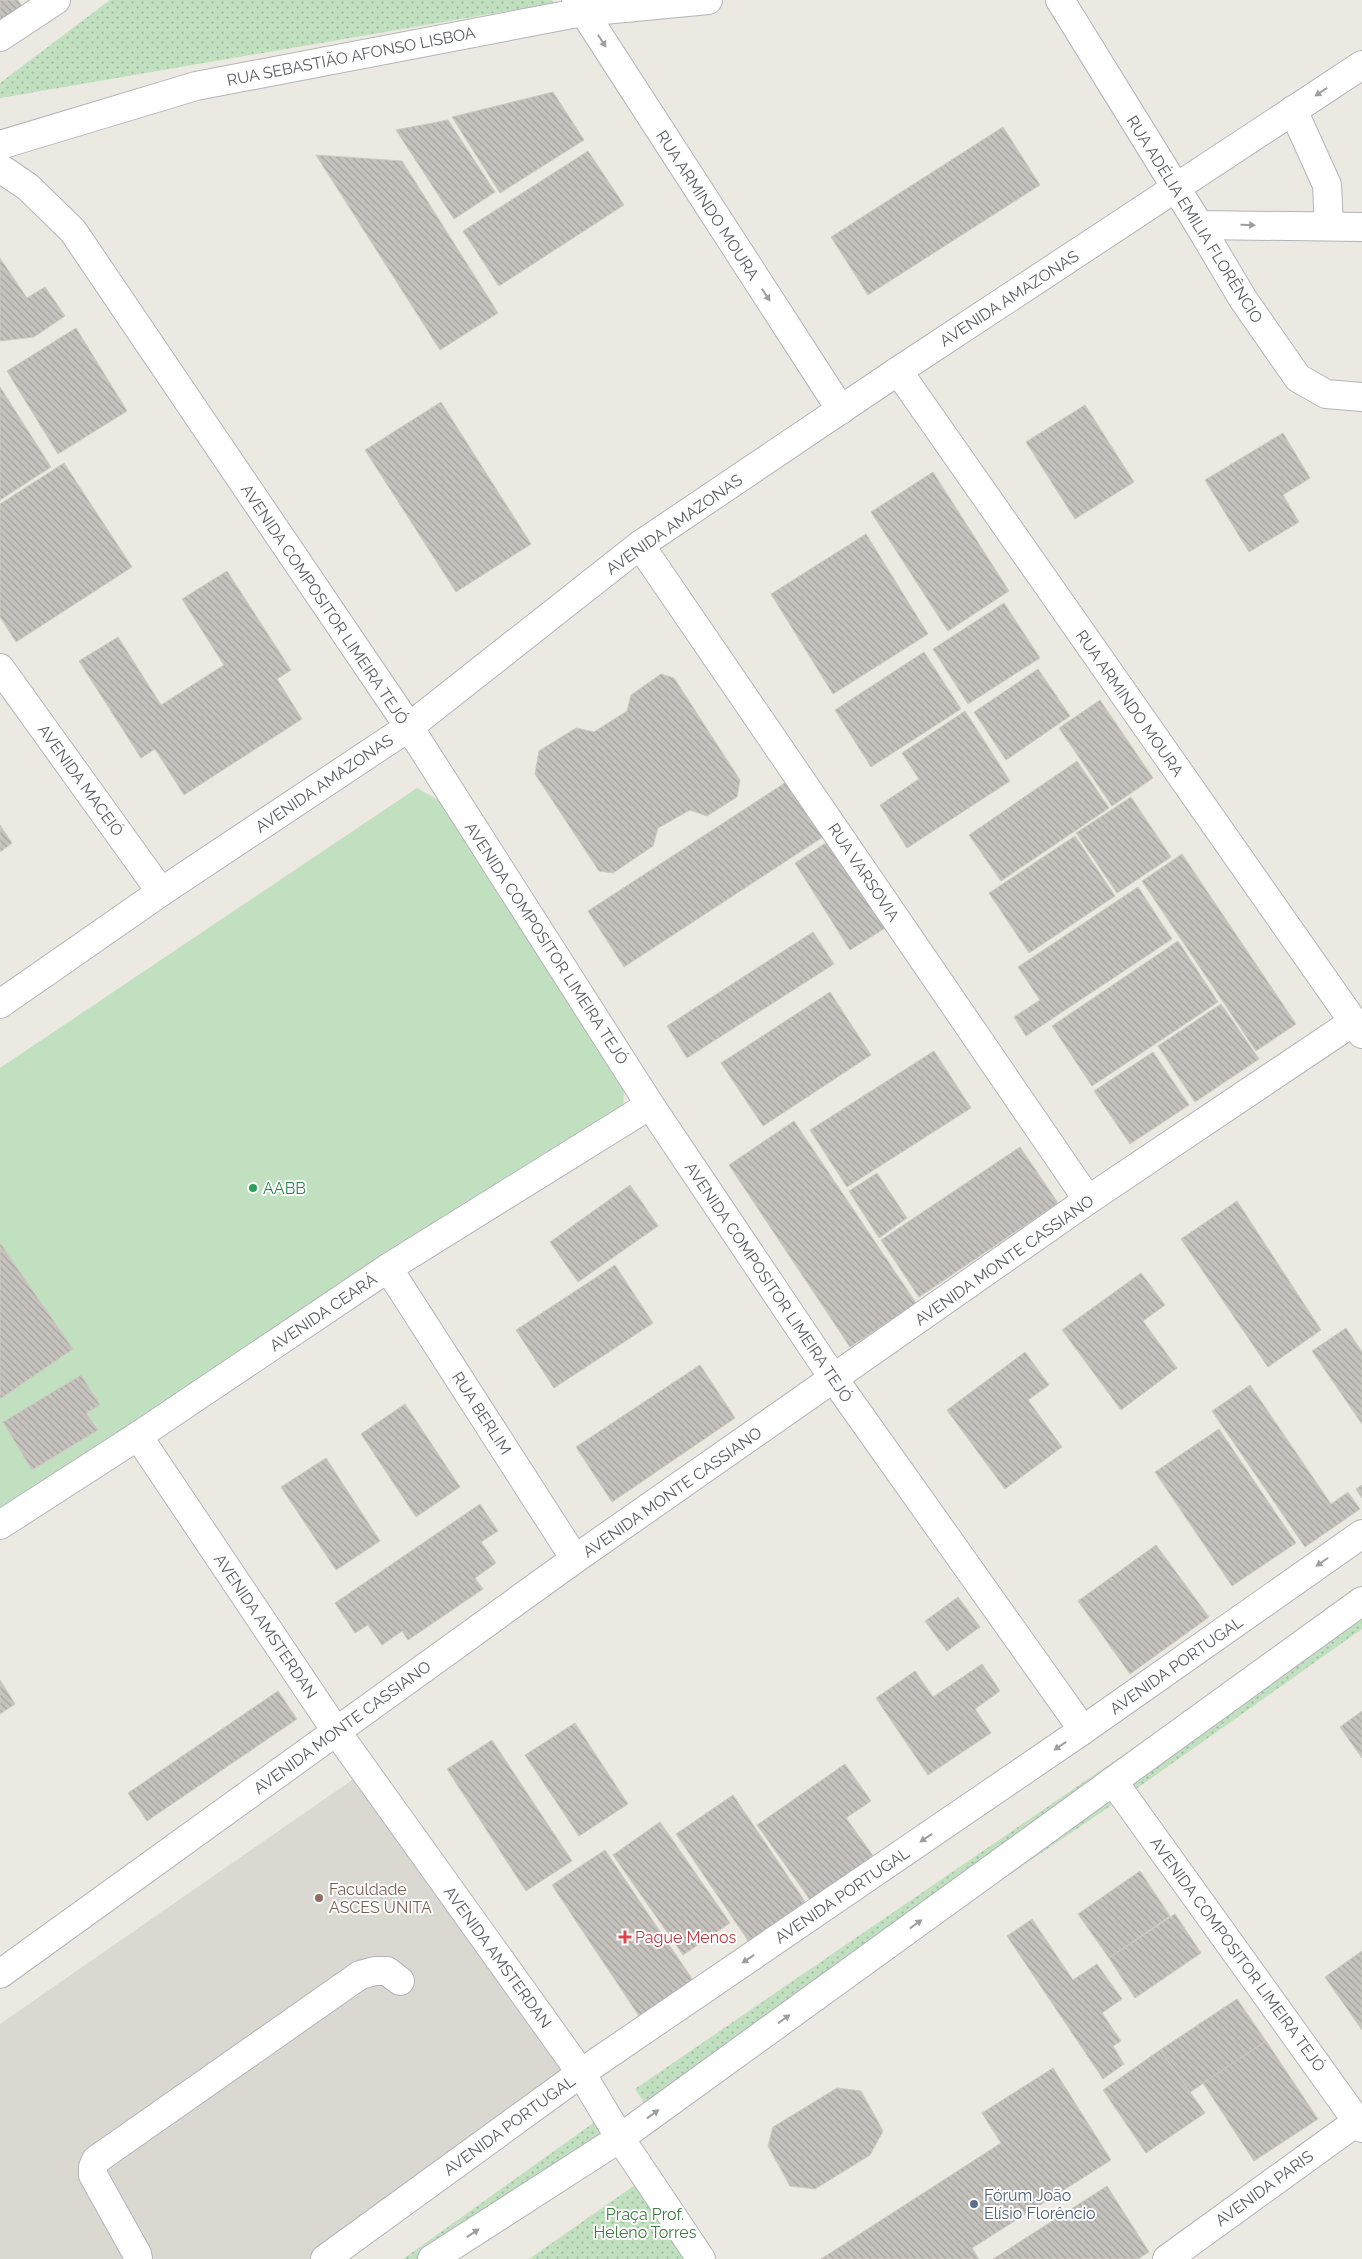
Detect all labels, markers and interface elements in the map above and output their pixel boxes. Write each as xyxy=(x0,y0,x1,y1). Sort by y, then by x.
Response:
street label: RUA SEBASTIÃO AFONSO LISBOA xyxy=(225,22,477,90)
one-way arrow xyxy=(597,34,607,48)
one-way arrow xyxy=(1315,87,1328,97)
street label: RUA ADÉLIA EMILIA FLORÊNCIO xyxy=(1123,112,1267,326)
street label: RUA ARMINDO MOURA xyxy=(652,127,763,284)
one-way arrow xyxy=(1240,221,1256,229)
street label: AVENIDA AMAZONAS xyxy=(936,246,1083,350)
one-way arrow xyxy=(762,288,771,302)
street label: AVENIDA AMAZONAS xyxy=(603,470,746,579)
street label: AVENIDA COMPOSITOR LIMEIRA TEJÓ xyxy=(237,480,413,728)
street label: RUA ARMINDO MOURA xyxy=(1072,626,1188,780)
street label: AVENIDA MACEIÓ xyxy=(34,720,128,840)
street label: AVENIDA AMAZONAS xyxy=(252,730,397,837)
street label: AVENIDA COMPOSITOR LIMEIRA TEJÓ xyxy=(461,818,633,1068)
street label: RUA VARSOVIA xyxy=(824,820,903,925)
street label: AVENIDA COMPOSITOR LIMEIRA TEJÓ xyxy=(681,1158,857,1406)
place label: AABB xyxy=(263,1179,306,1198)
marker: AABB xyxy=(247,1182,259,1194)
street label: AVENIDA MONTE CASSIANO xyxy=(911,1191,1098,1330)
street label: AVENIDA CEARÁ xyxy=(266,1269,381,1355)
street label: RUA BERLIM xyxy=(448,1368,515,1458)
street label: AVENIDA MONTE CASSIANO xyxy=(579,1423,766,1562)
street label: AVENIDA AMSTERDAN xyxy=(210,1550,321,1702)
one-way arrow xyxy=(1315,1557,1329,1567)
street label: AVENIDA PORTUGAL xyxy=(1106,1612,1247,1718)
street label: AVENIDA MONTE CASSIANO xyxy=(250,1657,435,1798)
one-way arrow xyxy=(1053,1741,1067,1751)
one-way arrow xyxy=(919,1833,933,1843)
street label: AVENIDA COMPOSITOR LIMEIRA TEJÓ xyxy=(1146,1833,1330,2075)
street label: AVENIDA PORTUGAL xyxy=(771,1843,914,1947)
place label: Faculdade ASCES UNITA xyxy=(329,1880,432,1917)
street label: AVENIDA AMSTERDAN xyxy=(440,1883,555,2032)
marker: Faculdade ASCES UNITA xyxy=(313,1892,325,1904)
one-way arrow xyxy=(909,1919,923,1929)
place label: Pague Menos xyxy=(635,1928,737,1947)
marker: Pague Menos xyxy=(619,1931,631,1943)
one-way arrow xyxy=(741,1954,755,1964)
one-way arrow xyxy=(777,2014,791,2024)
street label: AVENIDA PORTUGAL xyxy=(440,2071,579,2180)
one-way arrow xyxy=(646,2109,660,2119)
street label: AVENIDA PARIS xyxy=(1212,2146,1317,2230)
place label: Fórum João Elísio Florêncio xyxy=(984,2186,1096,2223)
marker: Fórum João Elísio Florêncio xyxy=(968,2198,980,2210)
park label: Praça Prof. Heleno Torres xyxy=(594,2205,697,2242)
one-way arrow xyxy=(467,2228,480,2237)

